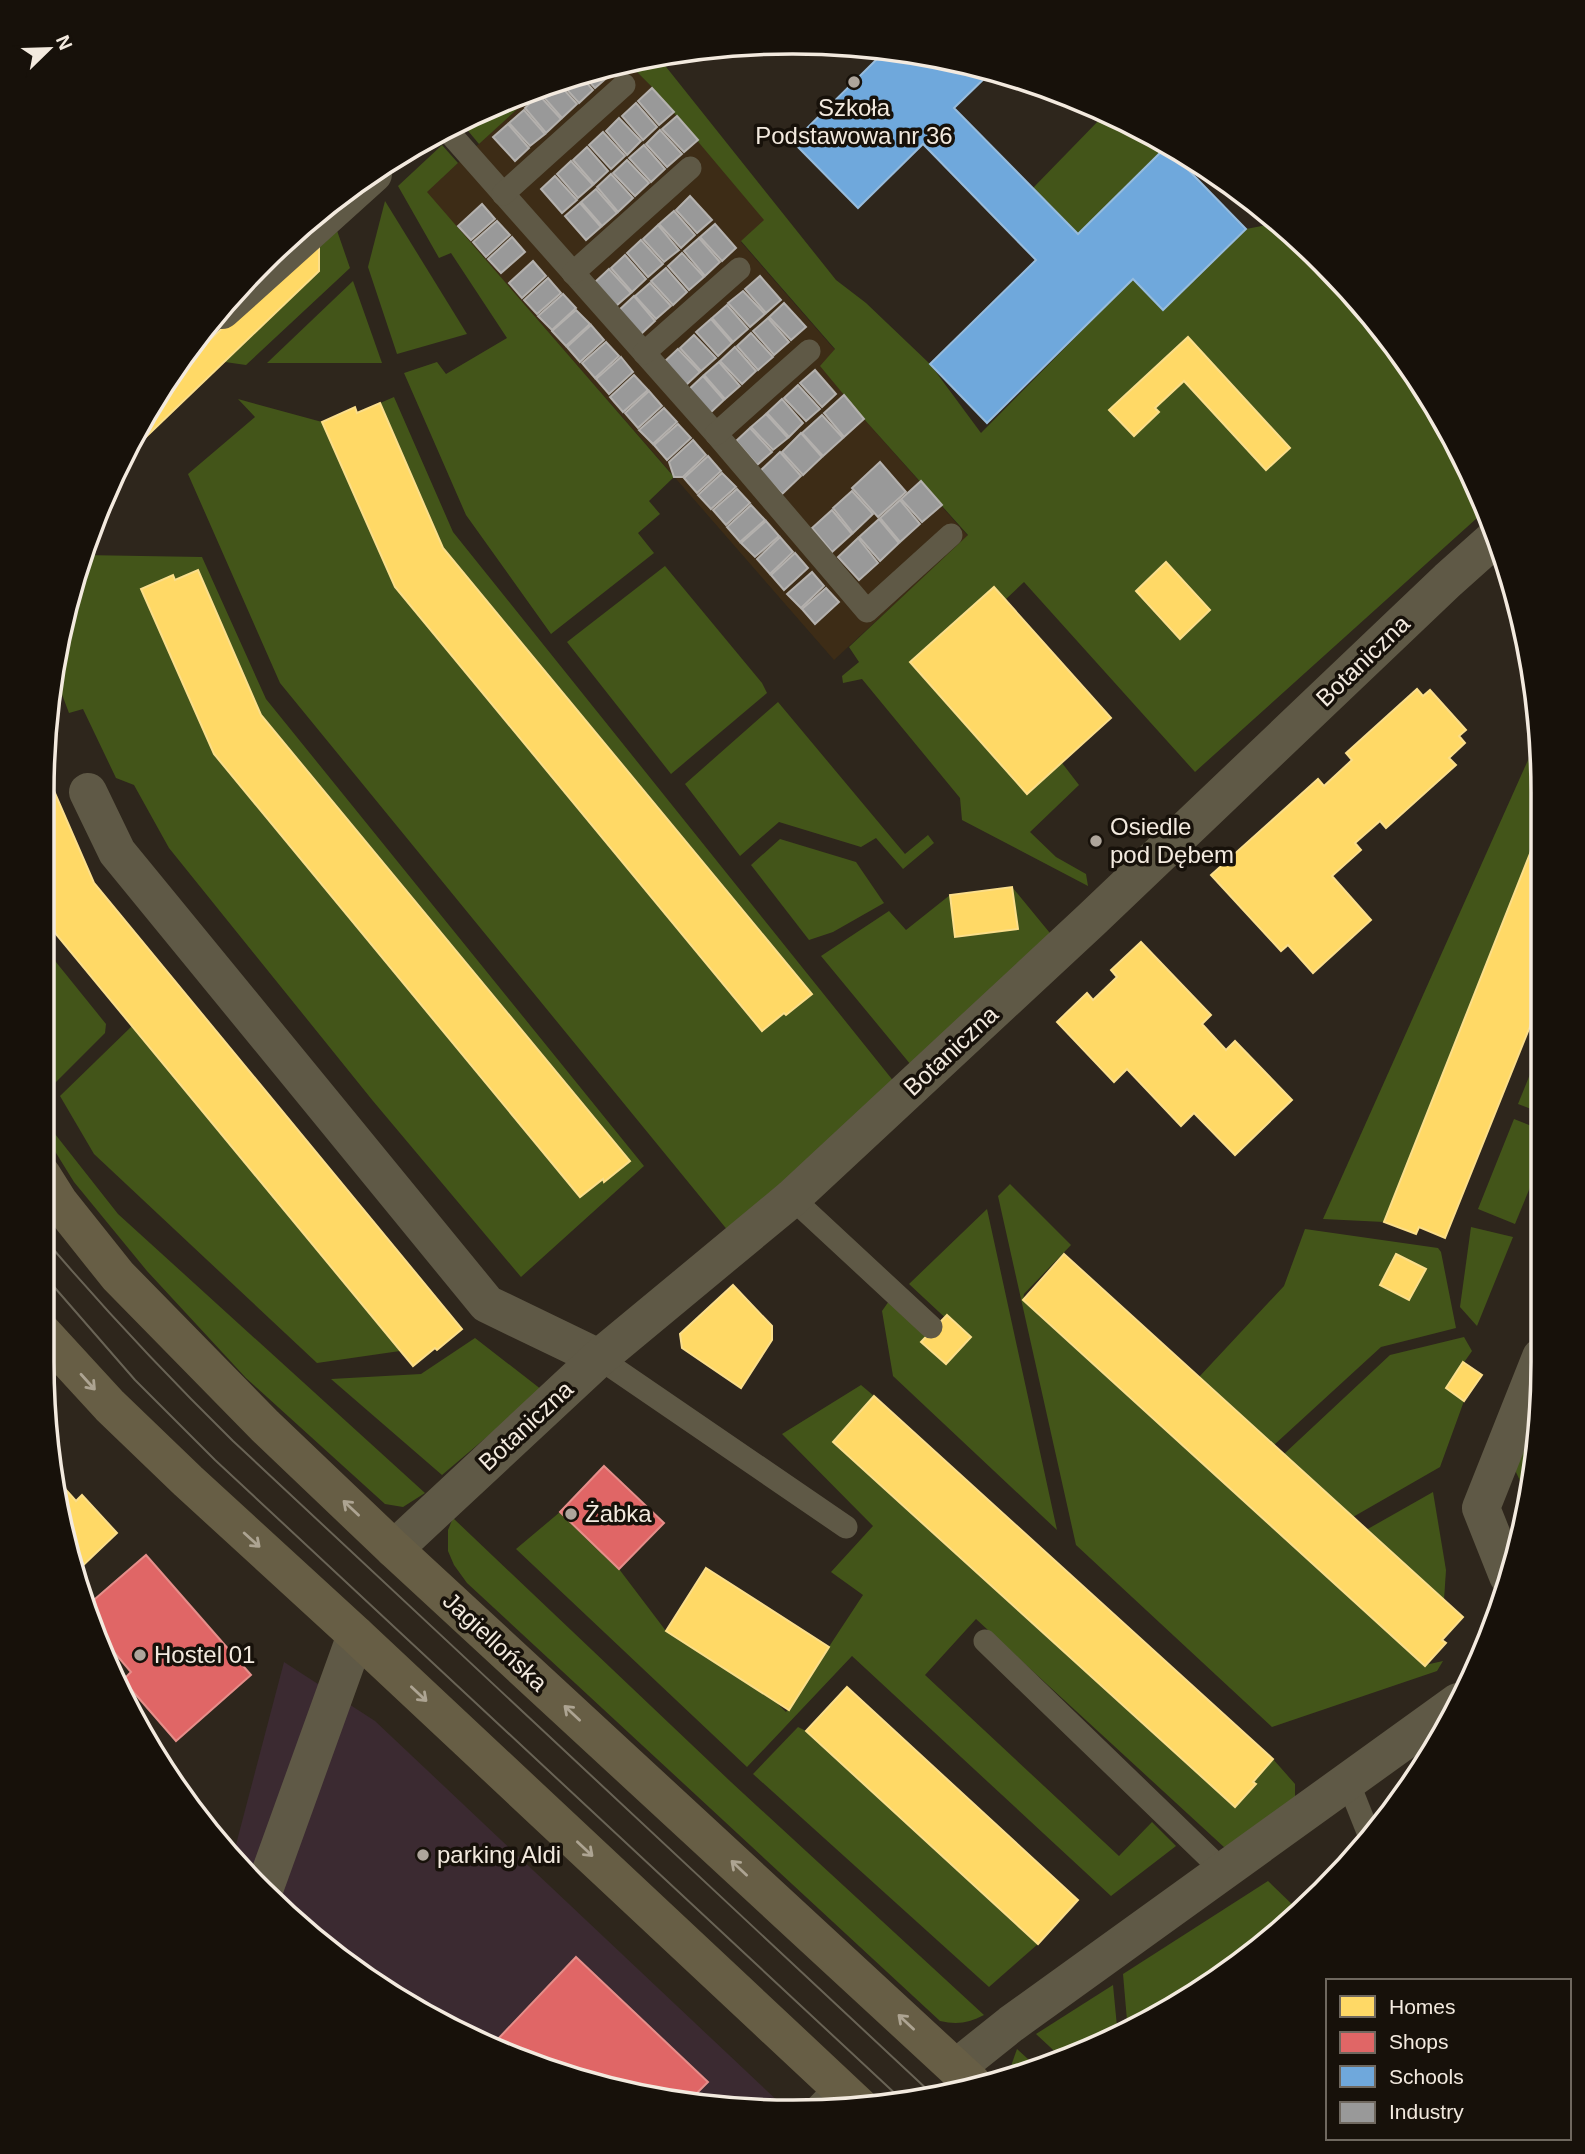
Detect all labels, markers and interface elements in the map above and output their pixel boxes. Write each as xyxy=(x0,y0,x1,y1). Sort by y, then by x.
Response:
north arrow xyxy=(14,14,84,84)
text: N xyxy=(52,32,77,53)
marker: Szkoła Podstawowa nr 36 xyxy=(846,74,862,90)
place label: Szkoła Podstawowa nr 36 xyxy=(755,94,953,149)
street label: Botaniczna xyxy=(1311,609,1415,712)
place label: Osiedle pod Dębem xyxy=(1110,813,1234,868)
marker: Osiedle pod Dębem xyxy=(1088,833,1104,849)
street label: Botaniczna xyxy=(898,1000,1004,1101)
one-way arrow xyxy=(80,1373,96,1391)
street label: Botaniczna xyxy=(473,1375,579,1476)
one-way arrow xyxy=(343,1500,360,1517)
place label: Żabka xyxy=(585,1500,652,1527)
marker: Żabka xyxy=(563,1506,579,1522)
one-way arrow xyxy=(243,1531,260,1548)
street label: Jagiellońska xyxy=(438,1587,553,1697)
place label: Hostel 01 xyxy=(154,1641,255,1668)
marker: Hostel 01 xyxy=(132,1647,148,1663)
one-way arrow xyxy=(410,1685,427,1702)
one-way arrow xyxy=(563,1705,581,1721)
one-way arrow xyxy=(576,1840,594,1857)
place label: parking Aldi xyxy=(437,1841,561,1868)
marker: parking Aldi xyxy=(415,1847,431,1863)
one-way arrow xyxy=(731,1859,748,1876)
legend xyxy=(1326,1979,1571,2140)
text: Homes xyxy=(1389,1995,1456,2018)
one-way arrow xyxy=(897,2014,915,2030)
text: Shops xyxy=(1389,2030,1449,2053)
text: Schools xyxy=(1389,2065,1464,2088)
text: Industry xyxy=(1389,2100,1464,2123)

